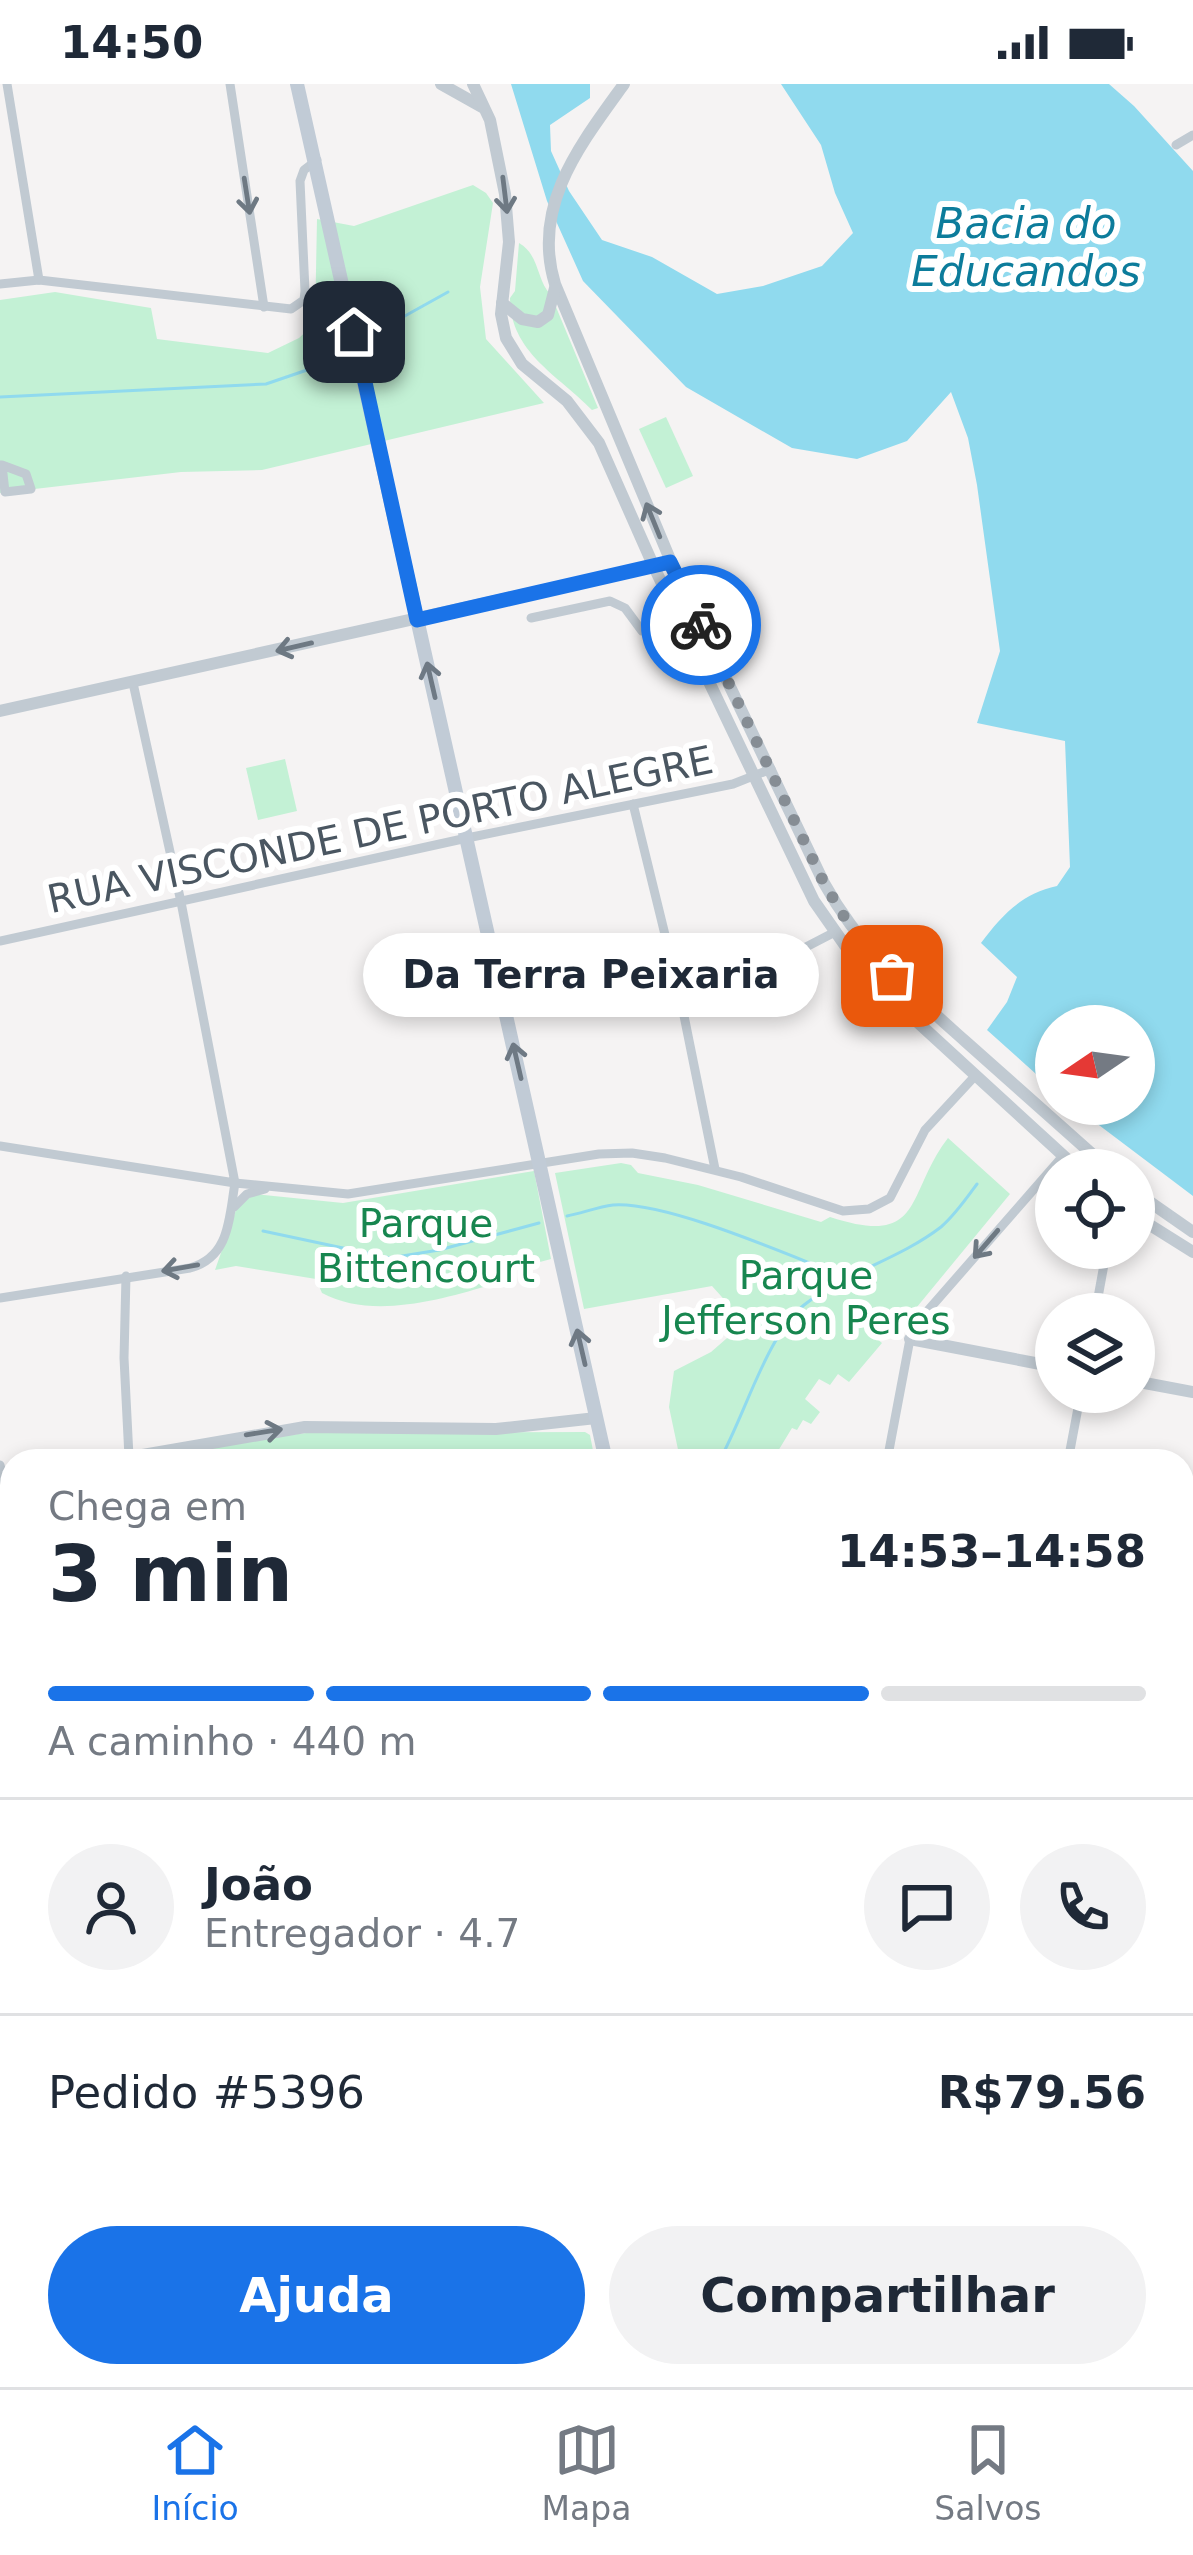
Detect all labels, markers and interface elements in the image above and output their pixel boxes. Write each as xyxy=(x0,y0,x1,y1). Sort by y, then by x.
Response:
text: 14:50 xyxy=(60,16,203,69)
one-way arrow xyxy=(236,175,259,214)
one-way arrow xyxy=(495,175,517,214)
water label: Bacia do Educandos xyxy=(911,199,1141,296)
pin xyxy=(303,281,405,383)
icon: home xyxy=(321,299,387,365)
one-way arrow xyxy=(641,502,662,539)
courier xyxy=(641,565,761,685)
icon: bike xyxy=(668,592,734,658)
one-way arrow xyxy=(275,637,313,660)
one-way arrow xyxy=(419,662,441,700)
street label: RUA VISCONDE DE PORTO ALEGRE xyxy=(43,737,717,922)
pin xyxy=(841,925,943,1027)
callout: Da Terra Peixaria xyxy=(364,934,820,1018)
icon: bag xyxy=(859,943,925,1009)
text: Da Terra Peixaria xyxy=(402,952,780,997)
north arrow xyxy=(1035,1005,1155,1125)
map controls xyxy=(1035,1005,1155,1413)
one-way arrow xyxy=(504,1042,527,1080)
button: locate xyxy=(1035,1149,1155,1269)
park label: Parque Bittencourt xyxy=(317,1201,535,1291)
one-way arrow xyxy=(973,1228,1001,1259)
park label: Parque Jefferson Peres xyxy=(658,1253,951,1343)
one-way arrow xyxy=(161,1258,200,1281)
button: layers xyxy=(1035,1293,1155,1413)
one-way arrow xyxy=(569,1328,591,1366)
one-way arrow xyxy=(244,1420,283,1443)
text: Chega em xyxy=(48,1484,247,1529)
text: 14:53–14:58 xyxy=(837,1525,1146,1578)
text: 3 min xyxy=(48,1529,293,1619)
text: A caminho · 440 m xyxy=(48,1719,417,1764)
button: person xyxy=(48,1844,174,1970)
button: chat xyxy=(864,1844,990,1970)
button: phone xyxy=(1020,1844,1146,1970)
text: João xyxy=(204,1858,313,1911)
text: Entregador · 4.7 xyxy=(204,1911,520,1956)
text: Pedido #5396 xyxy=(48,2066,365,2119)
text: R$79.56 xyxy=(938,2066,1146,2119)
button: Ajuda xyxy=(48,2226,585,2364)
button: Compartilhar xyxy=(609,2226,1146,2364)
tab: Início xyxy=(151,2417,239,2528)
tab: Mapa xyxy=(542,2417,631,2528)
tab: Salvos xyxy=(934,2417,1042,2528)

